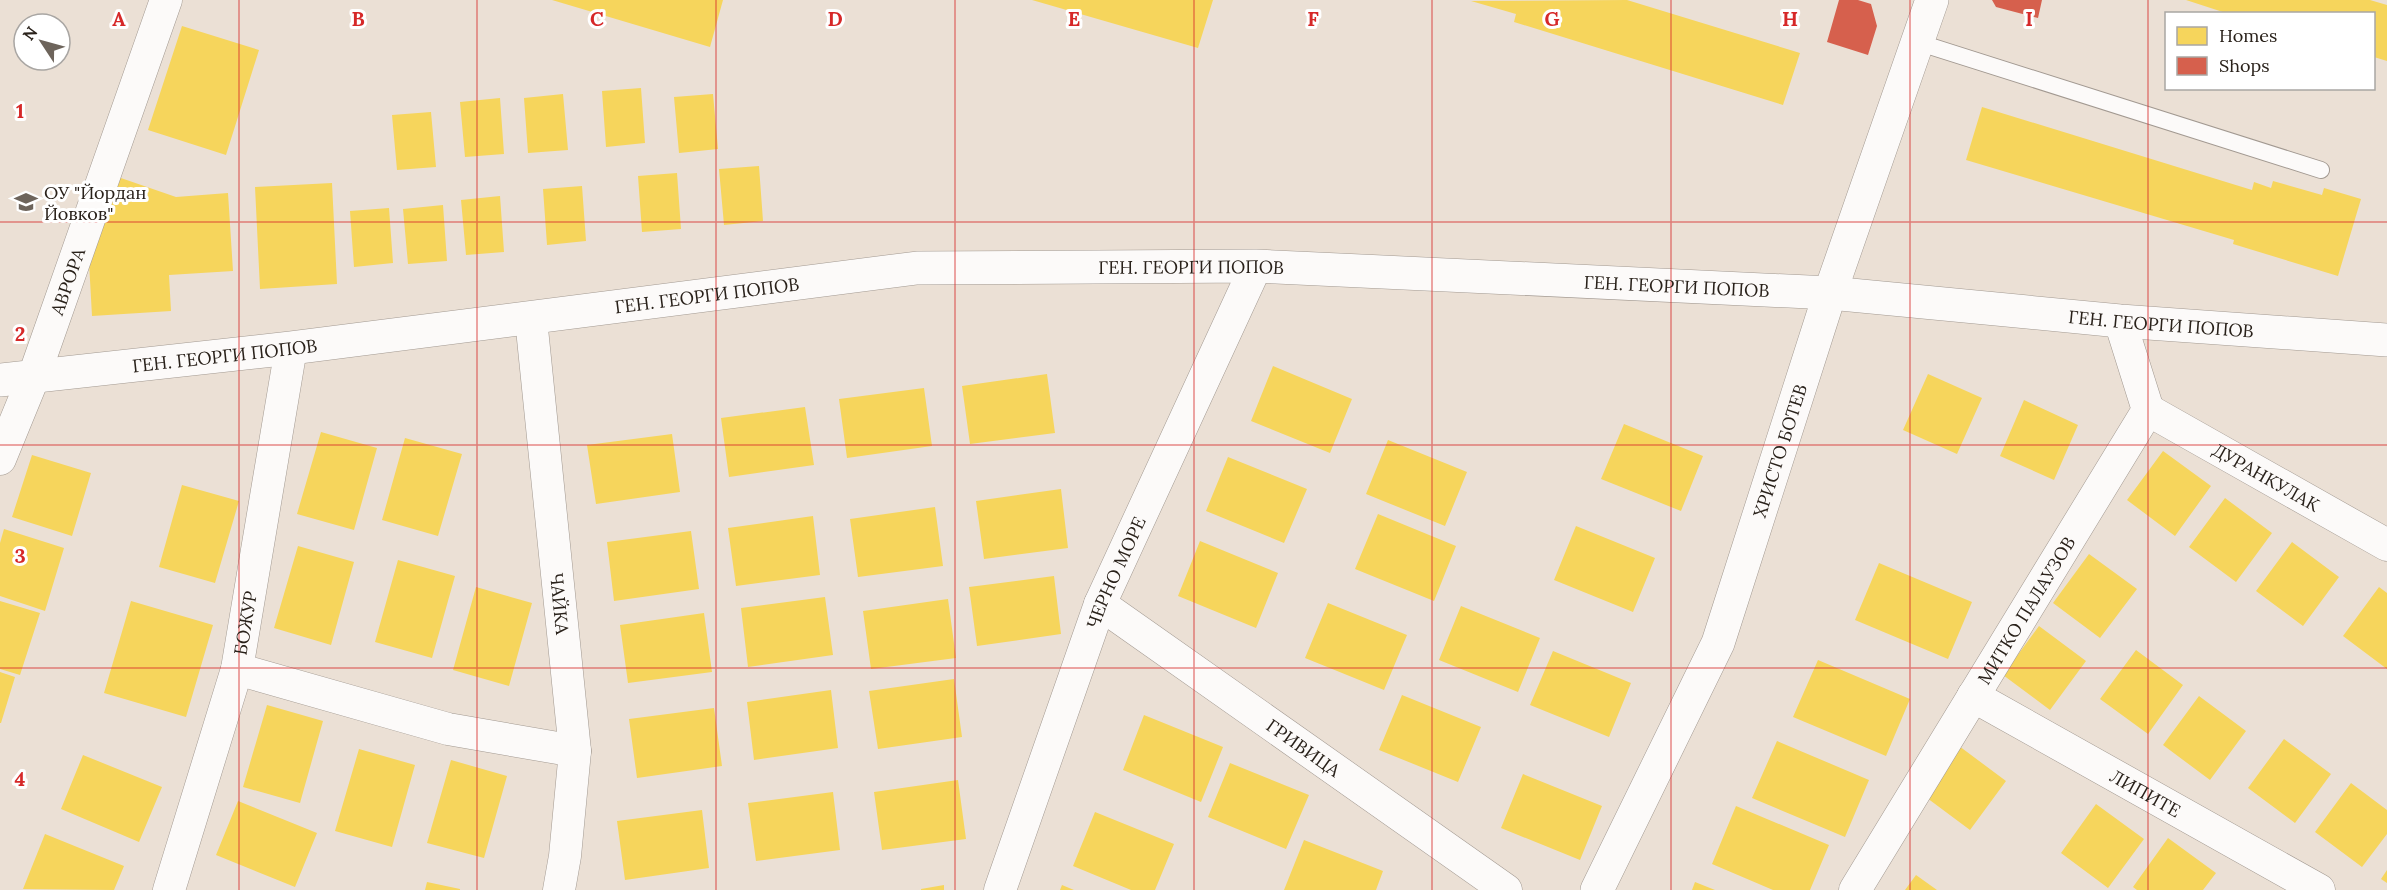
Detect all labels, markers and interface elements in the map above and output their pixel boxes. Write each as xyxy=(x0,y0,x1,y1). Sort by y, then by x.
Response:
text: A xyxy=(112,6,126,31)
text: B xyxy=(351,6,365,31)
text: C xyxy=(590,6,604,31)
text: D xyxy=(827,6,843,31)
text: E xyxy=(1068,6,1080,31)
text: F xyxy=(1307,6,1319,31)
text: G xyxy=(1544,6,1560,31)
text: H xyxy=(1782,6,1798,31)
text: I xyxy=(2025,6,2033,31)
north arrow xyxy=(12,12,72,72)
legend xyxy=(2165,12,2375,90)
text: N xyxy=(18,22,42,44)
text: Homes xyxy=(2219,24,2277,47)
text: Shops xyxy=(2219,54,2270,77)
text: 1 xyxy=(16,98,24,123)
place label: ОУ "Йордан Йовков" xyxy=(44,181,146,225)
school or university icon: ОУ "Йордан Йовков" xyxy=(13,189,39,215)
street label: АВРОРА xyxy=(44,244,90,319)
street label: ГЕН. ГЕОРГИ ПОПОВ xyxy=(1098,254,1285,279)
street label: ГЕН. ГЕОРГИ ПОПОВ xyxy=(1583,270,1770,302)
street label: ГЕН. ГЕОРГИ ПОПОВ xyxy=(613,272,801,318)
street label: ГЕН. ГЕОРГИ ПОПОВ xyxy=(2067,305,2255,342)
text: 2 xyxy=(15,321,25,346)
street label: ГЕН. ГЕОРГИ ПОПОВ xyxy=(131,333,318,377)
street label: ХРИСТО БОТЕВ xyxy=(1747,381,1812,520)
street label: ДУРАНКУЛАК xyxy=(2209,438,2325,517)
street label: ЧЕРНО МОРЕ xyxy=(1081,513,1150,632)
street label: МИТКО ПАЛАУЗОВ xyxy=(1972,532,2080,688)
text: 3 xyxy=(14,543,26,568)
street label: ЧАЙКА xyxy=(545,572,575,636)
street label: БОЖУР xyxy=(228,589,261,657)
street label: ГРИВИЦА xyxy=(1262,713,1346,782)
street label: ЛИПИТЕ xyxy=(2106,764,2185,822)
text: 4 xyxy=(15,766,26,791)

